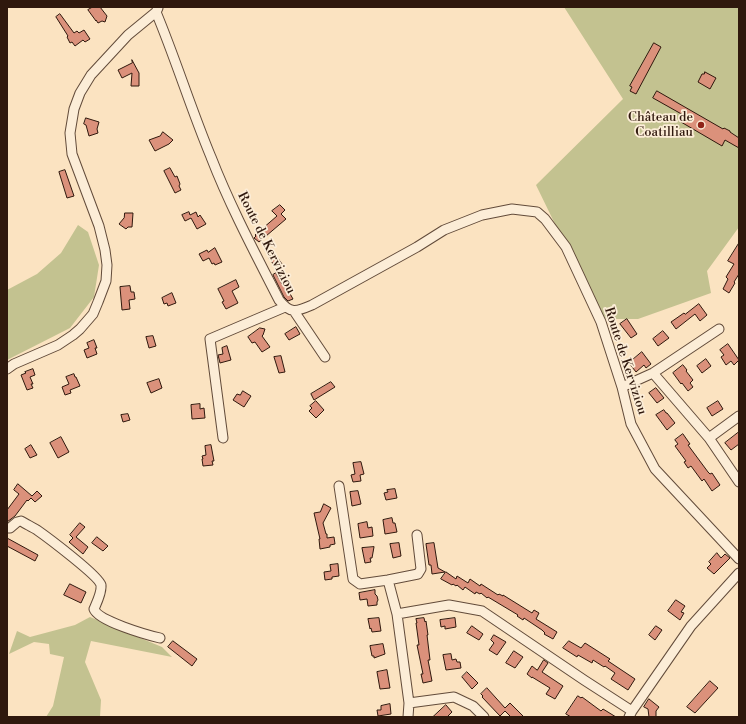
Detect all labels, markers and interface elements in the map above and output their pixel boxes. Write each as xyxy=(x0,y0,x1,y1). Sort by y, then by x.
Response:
place label: Château de Coatilliau xyxy=(628,110,693,141)
marker: Château de Coatilliau xyxy=(696,120,706,130)
street label: Route de Kerviziou xyxy=(234,190,298,296)
street label: Route de Kerviziou xyxy=(600,305,650,417)

